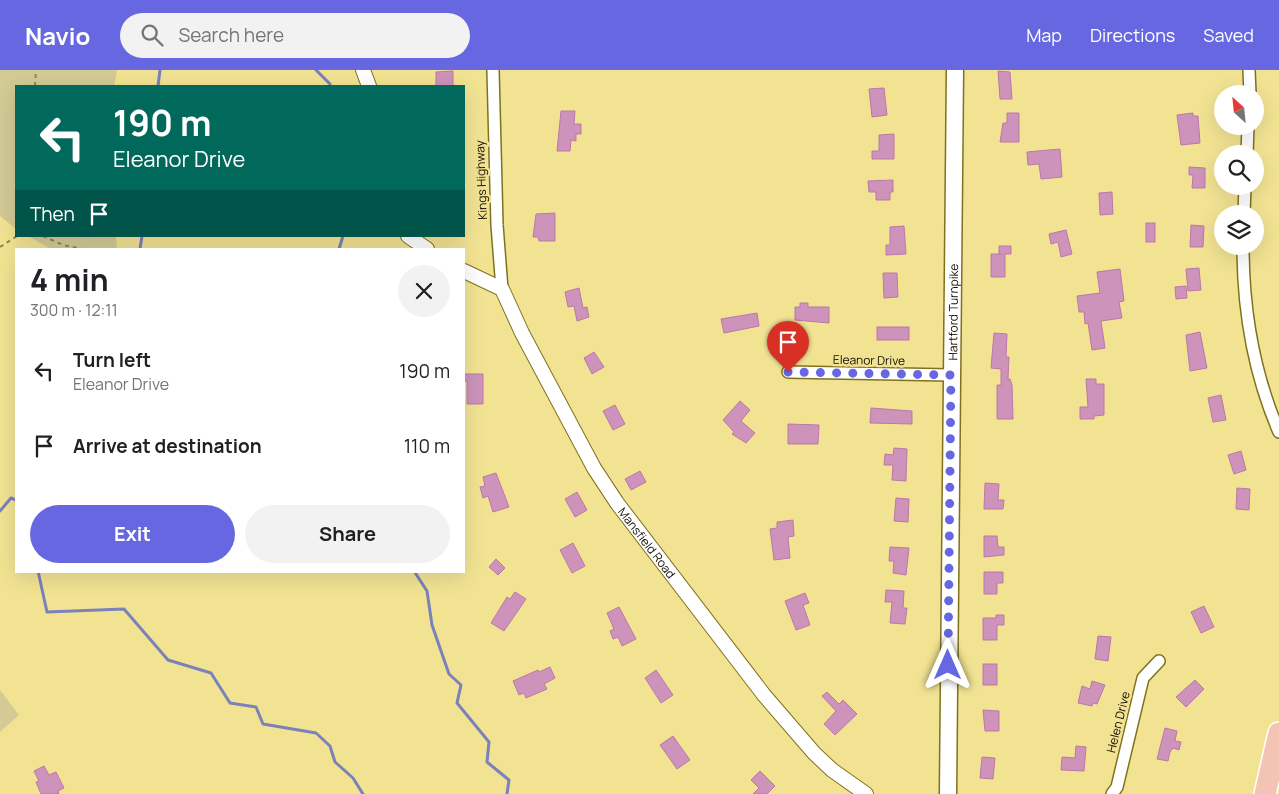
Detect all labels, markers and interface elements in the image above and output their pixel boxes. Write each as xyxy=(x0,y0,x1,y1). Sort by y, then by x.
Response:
search box xyxy=(120,13,470,58)
text: Navio xyxy=(25,19,90,52)
icon: search xyxy=(138,21,166,49)
text: Search here xyxy=(178,22,284,48)
text: Map xyxy=(1026,23,1062,47)
text: Directions xyxy=(1090,23,1175,47)
text: Saved xyxy=(1203,23,1254,47)
north arrow xyxy=(1214,85,1264,135)
map controls xyxy=(1214,85,1264,255)
text: 190 m xyxy=(113,99,212,147)
icon: left xyxy=(30,105,95,170)
street label: Kings Highway xyxy=(471,139,491,220)
text: Eleanor Drive xyxy=(113,144,245,174)
button: search xyxy=(1214,145,1264,195)
icon: arrive xyxy=(85,200,113,228)
text: Then xyxy=(30,201,75,227)
button: layers xyxy=(1214,205,1264,255)
text: 4 min xyxy=(30,259,108,300)
street label: Hartford Turnpike xyxy=(944,264,962,361)
button: close xyxy=(398,265,450,317)
text: 300 m · 12:11 xyxy=(30,299,118,321)
pin xyxy=(767,321,809,372)
icon: arrive xyxy=(774,328,802,356)
text: Turn left xyxy=(73,347,151,373)
street label: Eleanor Drive xyxy=(833,351,905,369)
icon: left xyxy=(30,357,58,385)
text: 190 m xyxy=(399,358,450,384)
text: Eleanor Drive xyxy=(73,373,169,395)
icon: arrive xyxy=(30,432,58,460)
text: Arrive at destination xyxy=(73,433,262,459)
text: 110 m xyxy=(404,433,450,459)
street label: Mansfield Road xyxy=(615,503,680,582)
button: Exit xyxy=(30,505,235,563)
button: Share xyxy=(245,505,450,563)
position arrow xyxy=(921,638,973,690)
street label: Helen Drive xyxy=(1102,690,1134,754)

